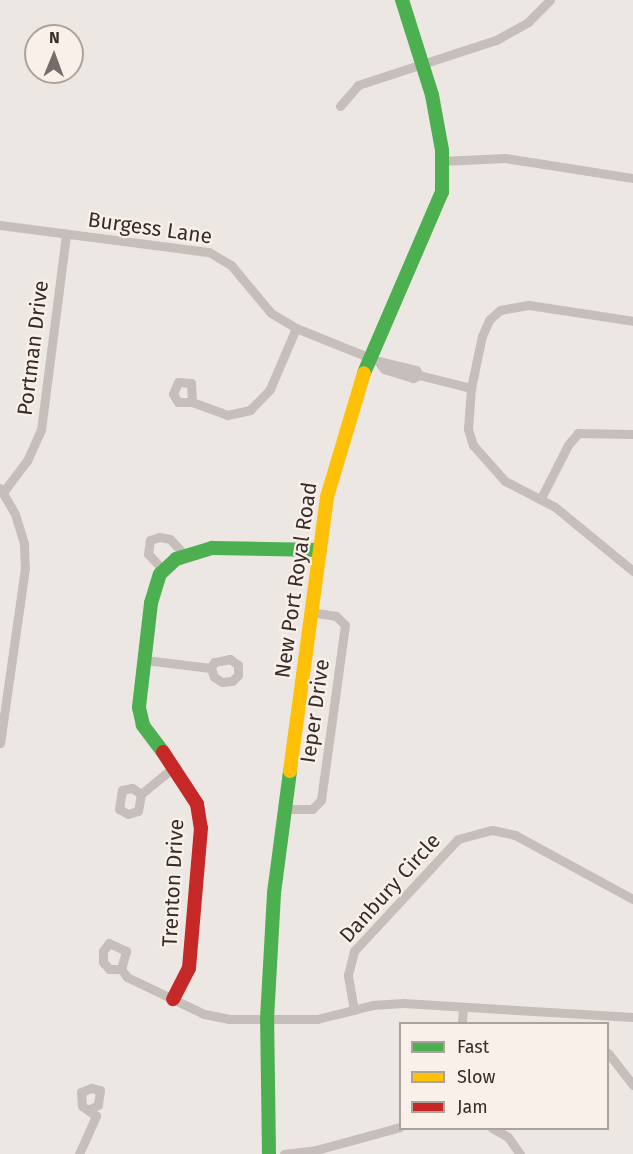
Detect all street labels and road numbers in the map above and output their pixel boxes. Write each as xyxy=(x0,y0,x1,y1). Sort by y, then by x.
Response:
street label: Burgess Lane xyxy=(86,207,214,249)
street label: Portman Drive xyxy=(12,279,54,417)
street label: New Port Royal Road xyxy=(270,480,322,680)
street label: Ieper Drive xyxy=(295,658,335,764)
street label: Trenton Drive xyxy=(157,818,189,948)
street label: Danbury Circle xyxy=(334,828,446,948)

